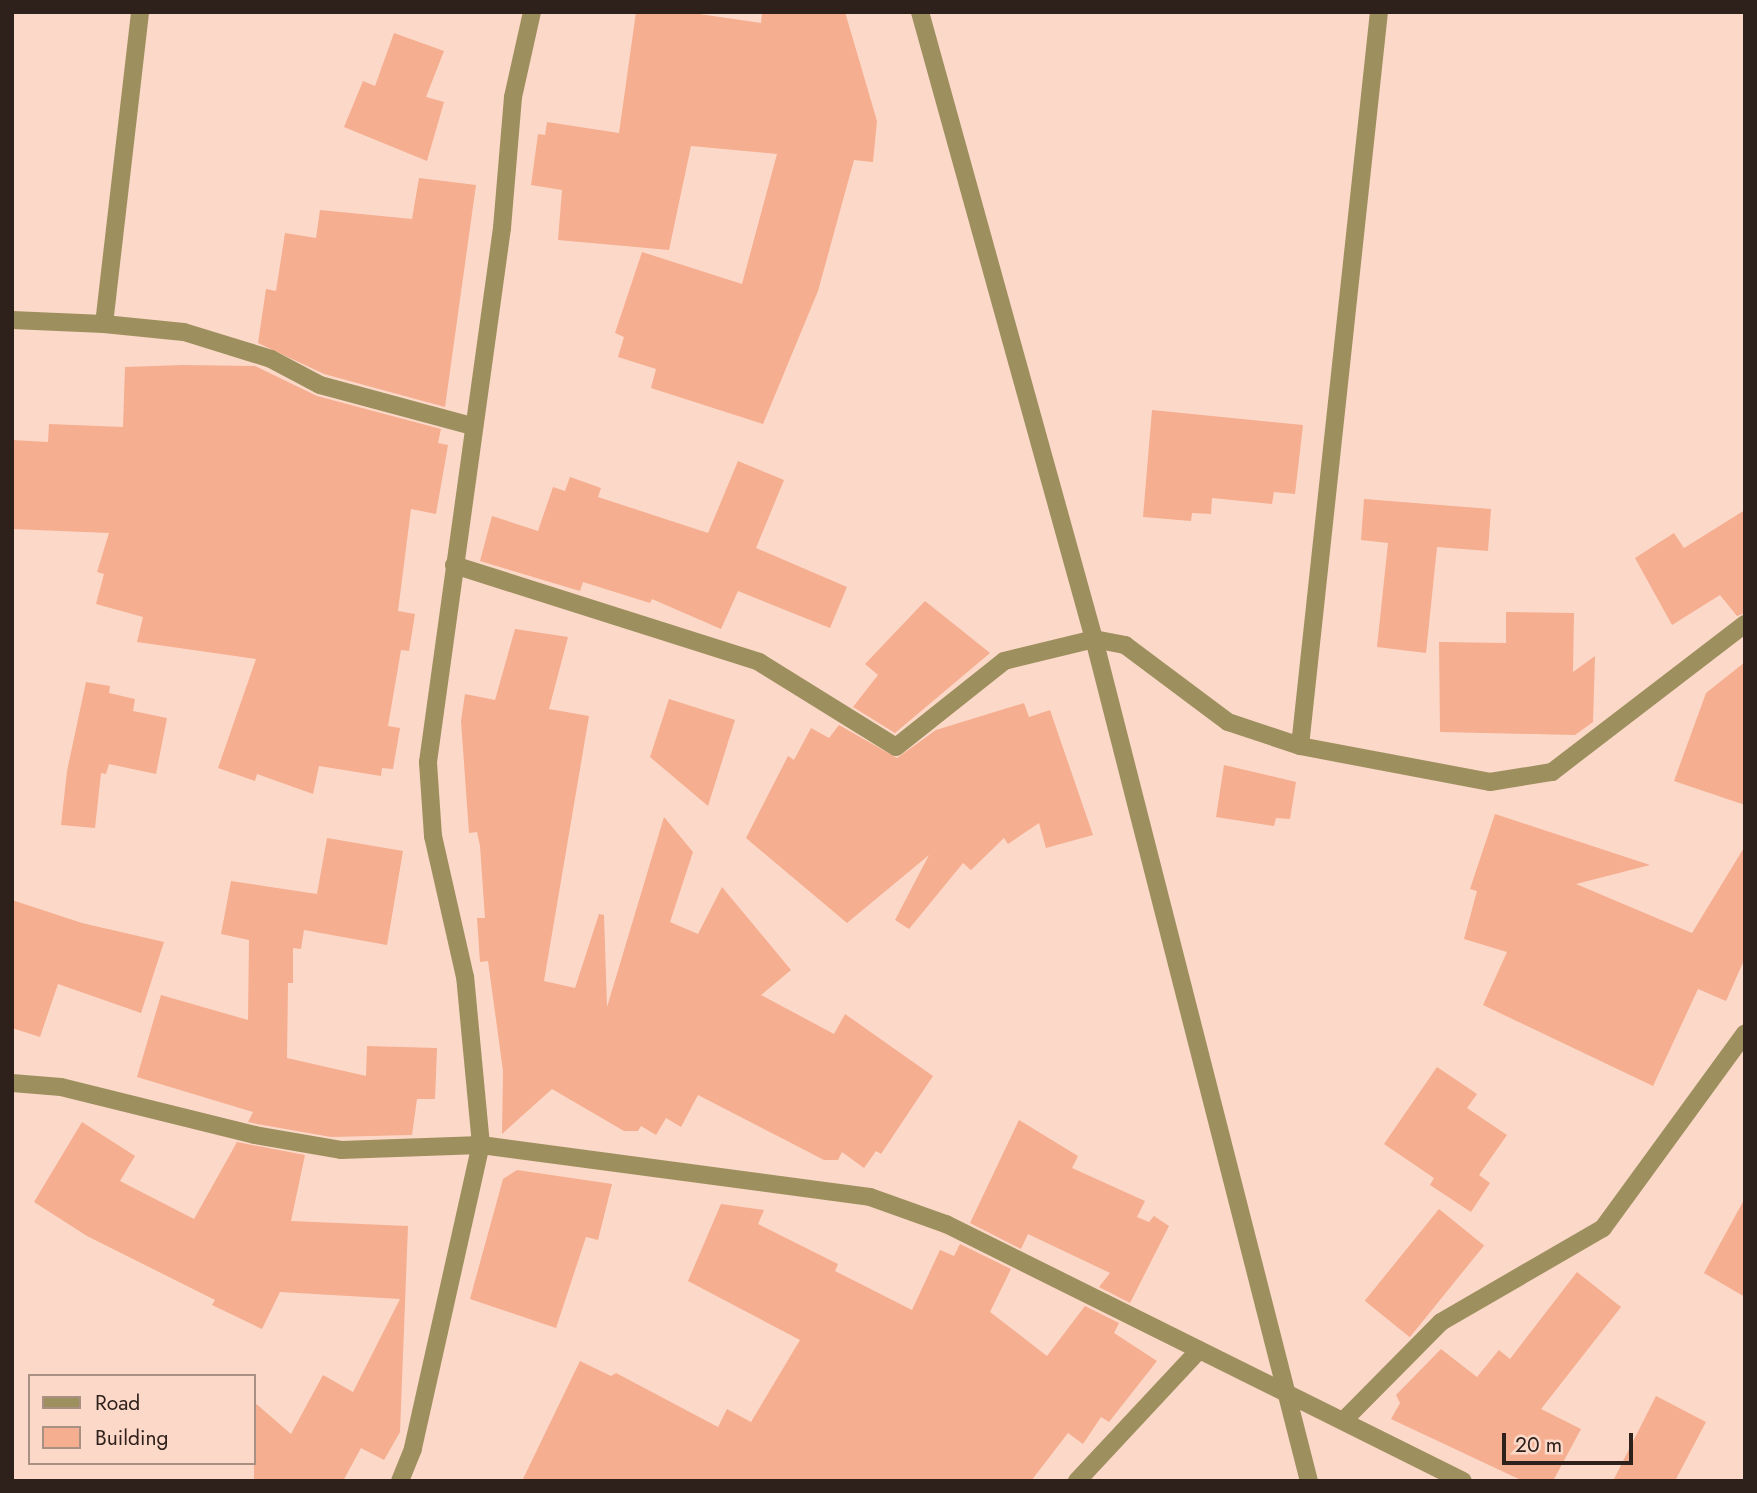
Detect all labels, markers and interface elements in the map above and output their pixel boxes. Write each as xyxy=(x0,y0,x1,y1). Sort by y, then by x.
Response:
legend xyxy=(28,1374,256,1465)
text: Road xyxy=(95,1388,140,1418)
scale bar xyxy=(1505,1420,1636,1464)
text: Building xyxy=(95,1423,168,1453)
text: 20 m xyxy=(1515,1430,1562,1460)

